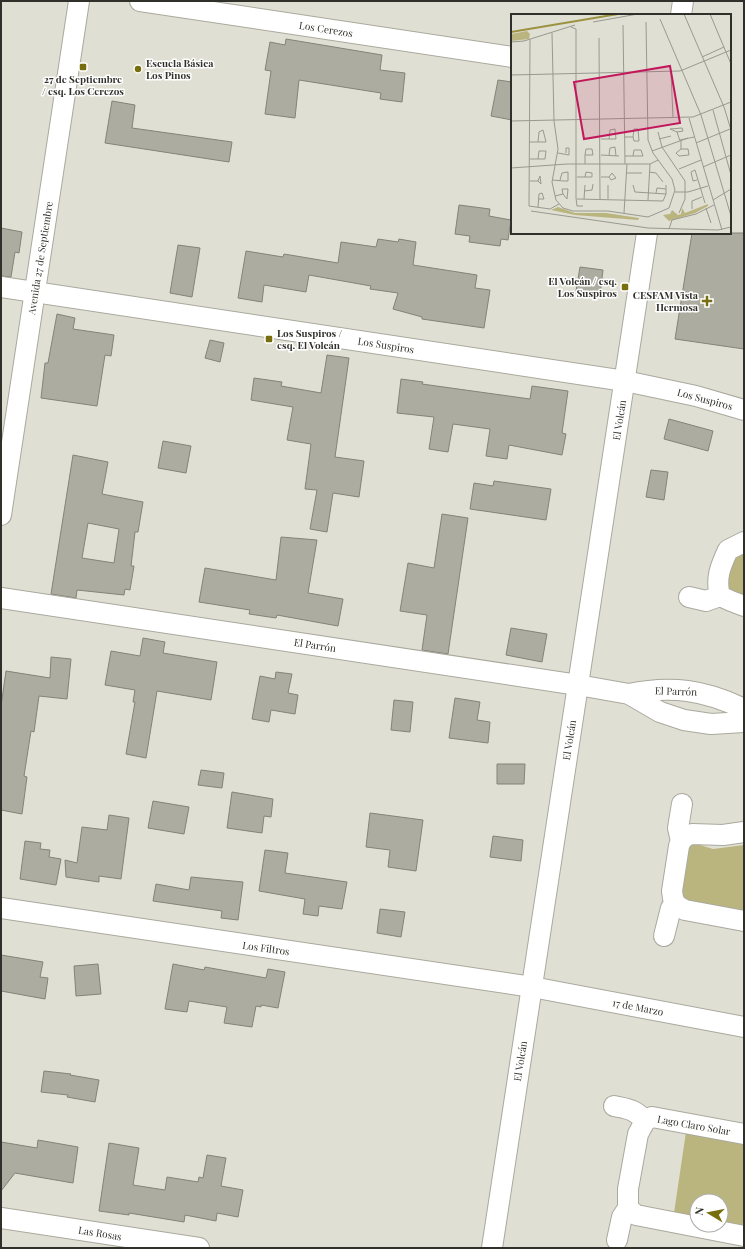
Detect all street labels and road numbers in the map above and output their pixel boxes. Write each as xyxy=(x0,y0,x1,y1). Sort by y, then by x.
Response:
street label: Los Cerezos xyxy=(298,18,354,40)
street label: Avenida 27 de Septiembre xyxy=(24,200,56,317)
street label: Los Suspiros xyxy=(357,334,415,356)
street label: Los Suspiros xyxy=(676,385,734,413)
street label: El Volcán xyxy=(609,399,629,441)
street label: El Parrón xyxy=(293,635,337,655)
street label: El Parrón xyxy=(655,683,697,699)
street label: El Volcán xyxy=(559,719,579,761)
street label: Los Filtros xyxy=(241,938,291,958)
street label: 17 de Marzo xyxy=(611,995,665,1019)
street label: El Volcán xyxy=(510,1040,530,1082)
street label: Lago Claro Solar xyxy=(656,1112,732,1138)
street label: Las Rosas xyxy=(77,1223,123,1243)

